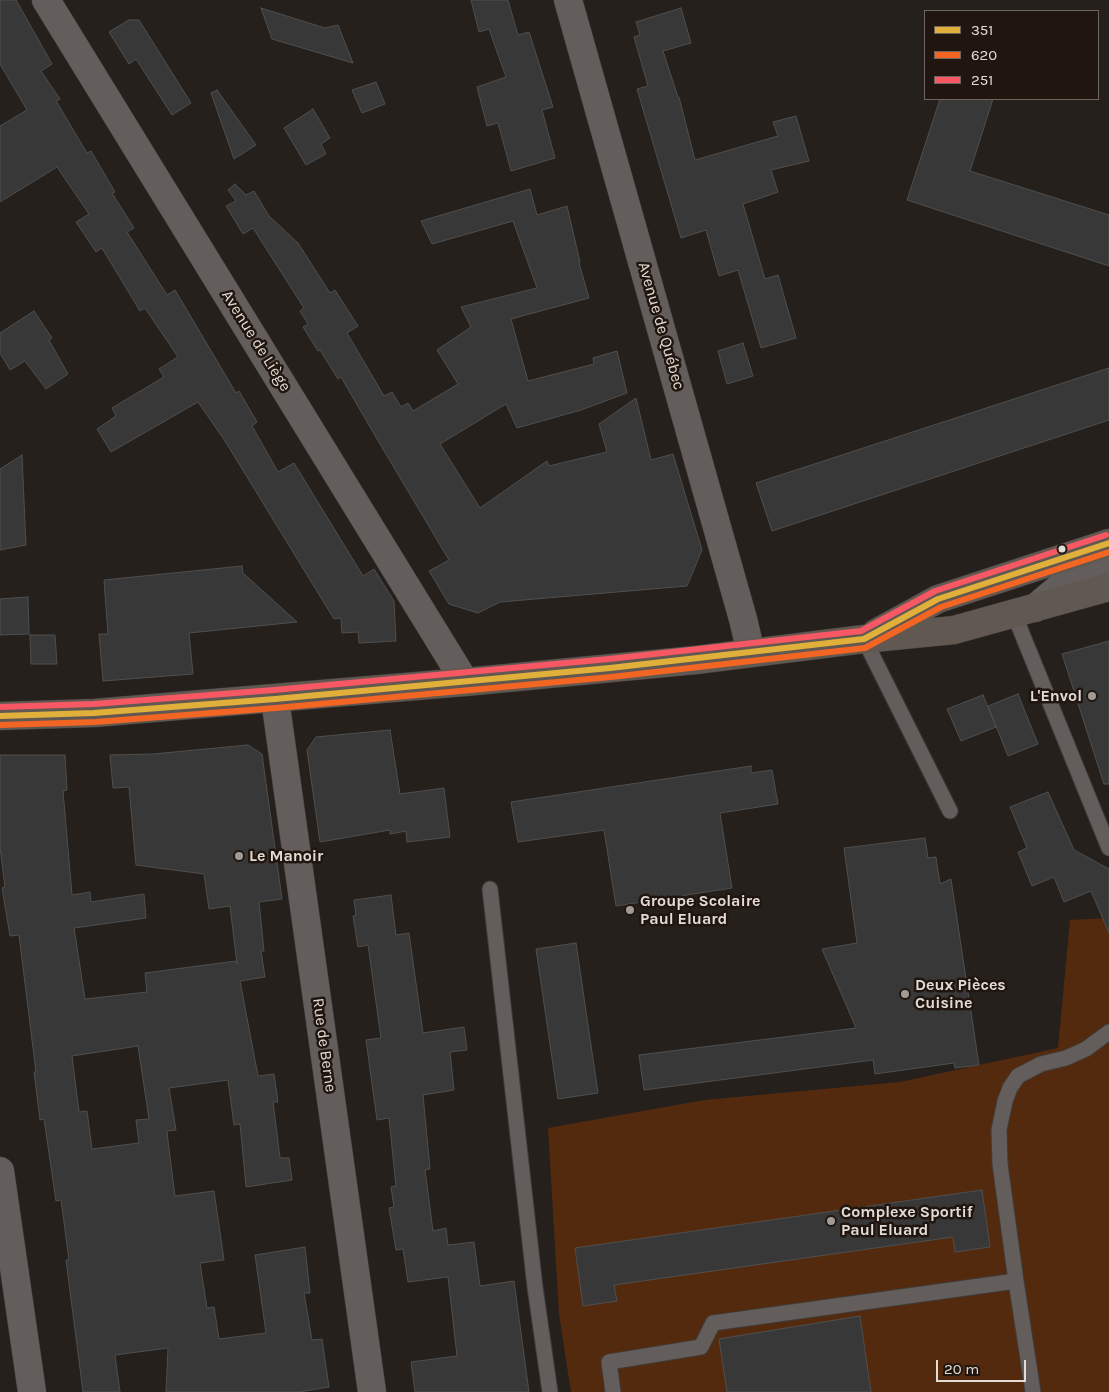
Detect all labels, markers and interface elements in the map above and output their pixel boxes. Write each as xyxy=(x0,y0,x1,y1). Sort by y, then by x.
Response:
legend xyxy=(924,10,1099,100)
text: 351 xyxy=(971,21,993,39)
text: 620 xyxy=(971,46,997,64)
text: 251 xyxy=(971,71,993,89)
street label: Avenue de Québec xyxy=(634,260,688,392)
street label: Avenue de Liège xyxy=(217,287,295,395)
unlabelled marker xyxy=(1057,544,1067,554)
place label: L'Envol xyxy=(1030,686,1082,706)
marker: L'Envol xyxy=(1086,690,1098,702)
place label: Le Manoir xyxy=(249,846,323,866)
marker: Le Manoir xyxy=(233,850,245,862)
place label: Groupe Scolaire Paul Eluard xyxy=(640,891,760,929)
marker: Groupe Scolaire Paul Eluard xyxy=(624,904,636,916)
place label: Deux Pièces Cuisine xyxy=(915,975,1006,1013)
marker: Deux Pièces Cuisine xyxy=(899,988,911,1000)
street label: Rue de Berne xyxy=(308,997,340,1093)
place label: Complexe Sportif Paul Eluard xyxy=(841,1202,973,1240)
marker: Complexe Sportif Paul Eluard xyxy=(825,1215,837,1227)
scale bar xyxy=(939,1350,1029,1382)
text: 20 m xyxy=(944,1360,979,1378)

